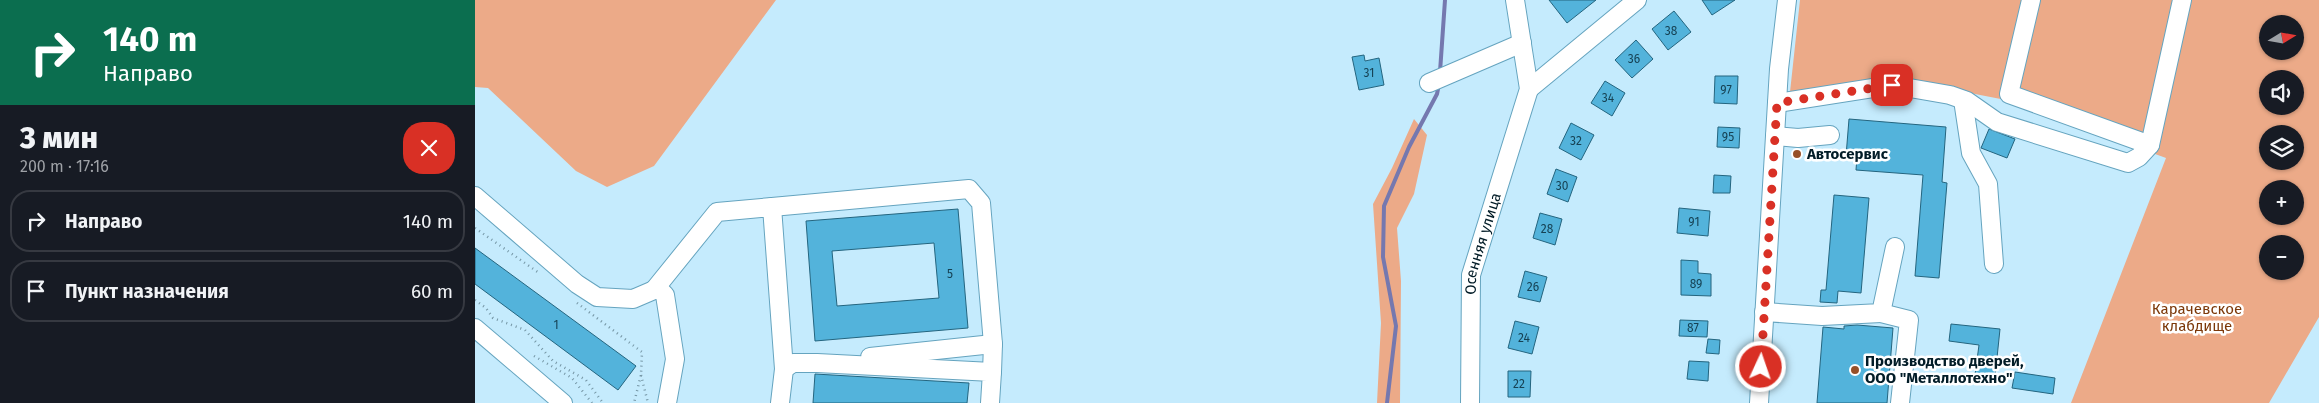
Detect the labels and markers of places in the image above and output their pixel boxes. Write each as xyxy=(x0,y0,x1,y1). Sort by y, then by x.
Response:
pin xyxy=(1871,64,1913,106)
place label: Автосервис xyxy=(1806,145,1889,163)
marker: Автосервис xyxy=(1791,148,1803,160)
place label: Производство дверей, ООО "Металлотехно" xyxy=(1865,352,2024,387)
marker: Производство дверей, ООО "Металлотехно" xyxy=(1849,364,1861,376)

